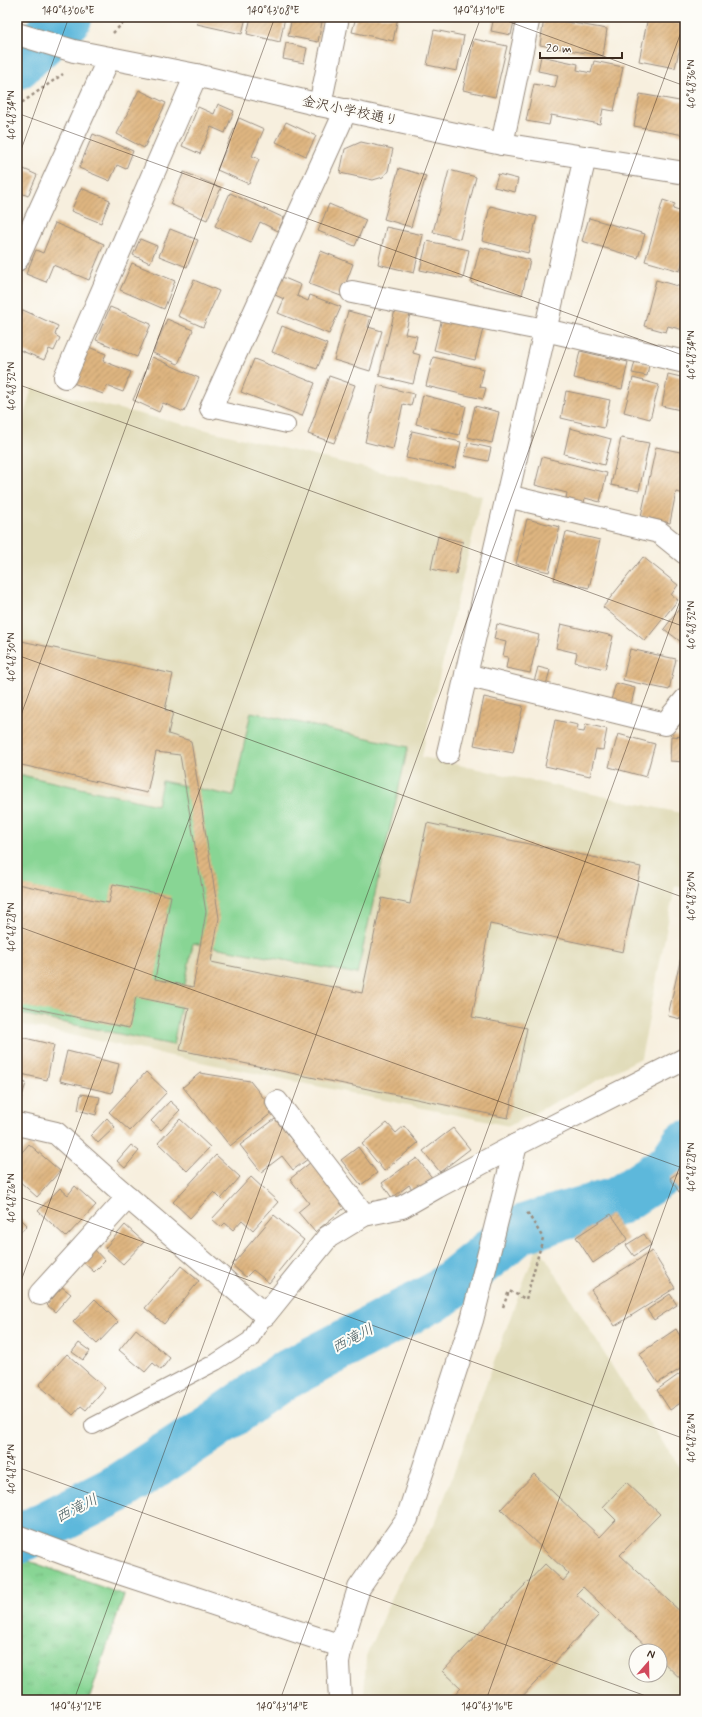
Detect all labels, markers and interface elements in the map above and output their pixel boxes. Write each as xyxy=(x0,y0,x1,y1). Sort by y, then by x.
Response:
text: 140°43'06"E xyxy=(42,4,95,18)
text: 140°43'08"E xyxy=(247,4,299,18)
text: 140°43'10"E xyxy=(453,4,505,18)
scale bar xyxy=(540,34,622,60)
text: 20 m xyxy=(546,41,572,57)
text: 40°48'36"N xyxy=(685,59,699,108)
text: 40°48'34"N xyxy=(5,90,19,140)
street label: 金沢小学校通り xyxy=(300,92,400,130)
text: 40°48'34"N xyxy=(685,330,699,380)
text: 40°48'32"N xyxy=(5,361,19,410)
text: 40°48'32"N xyxy=(685,600,699,649)
text: 40°48'30"N xyxy=(5,632,19,681)
text: 40°48'30"N xyxy=(685,871,699,920)
text: 40°48'28"N xyxy=(5,902,19,952)
text: 40°48'28"N xyxy=(685,1142,699,1192)
text: 40°48'26"N xyxy=(5,1173,19,1223)
water label: 西滝川 xyxy=(328,1320,378,1358)
text: 40°48'26"N xyxy=(685,1413,699,1463)
text: 40°48'24"N xyxy=(5,1444,19,1494)
water label: 西滝川 xyxy=(52,1490,102,1528)
north arrow xyxy=(628,1643,668,1683)
text: N xyxy=(645,1647,657,1662)
text: 140°43'12"E xyxy=(50,1700,102,1714)
text: 140°43'14"E xyxy=(256,1700,308,1714)
text: 140°43'16"E xyxy=(461,1700,513,1714)

